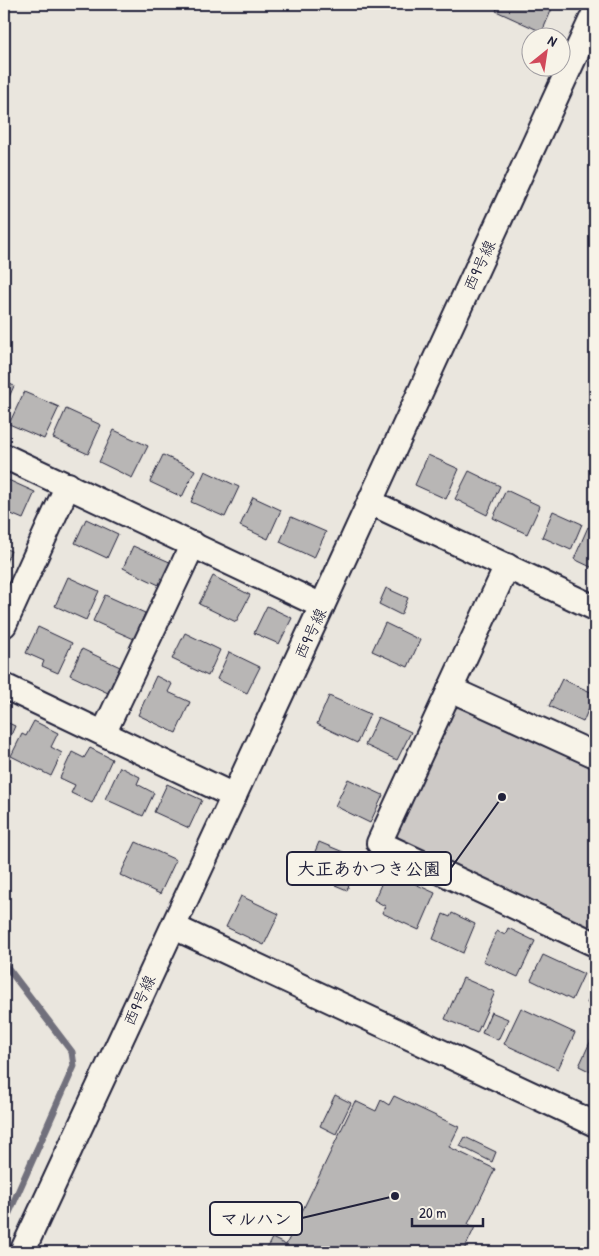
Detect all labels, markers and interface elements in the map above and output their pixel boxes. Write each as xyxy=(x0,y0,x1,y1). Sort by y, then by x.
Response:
north arrow xyxy=(522,28,572,78)
text: N xyxy=(545,30,561,51)
street label: 西9号線 xyxy=(458,236,500,294)
street label: 西9号線 xyxy=(289,604,331,662)
callout: 大正あかつき公園 xyxy=(287,852,451,885)
text: 大正あかつき公園 xyxy=(297,856,441,881)
street label: 西9号線 xyxy=(118,971,160,1029)
scale bar xyxy=(412,1196,483,1228)
callout: マルハン xyxy=(210,1202,302,1235)
text: 20 m xyxy=(419,1202,446,1223)
text: マルハン xyxy=(220,1206,292,1231)

